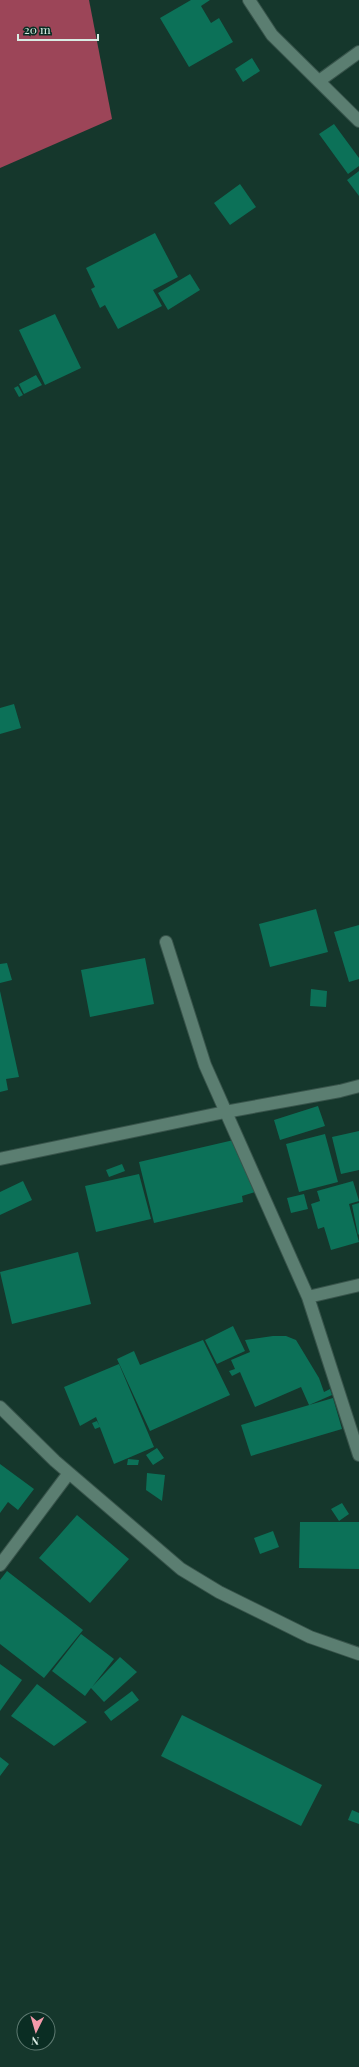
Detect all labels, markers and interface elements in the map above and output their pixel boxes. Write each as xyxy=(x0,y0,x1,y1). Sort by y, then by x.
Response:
scale bar xyxy=(18,16,98,42)
text: 20 m xyxy=(24,21,51,37)
north arrow xyxy=(16,2011,56,2051)
text: N xyxy=(30,2034,40,2049)

